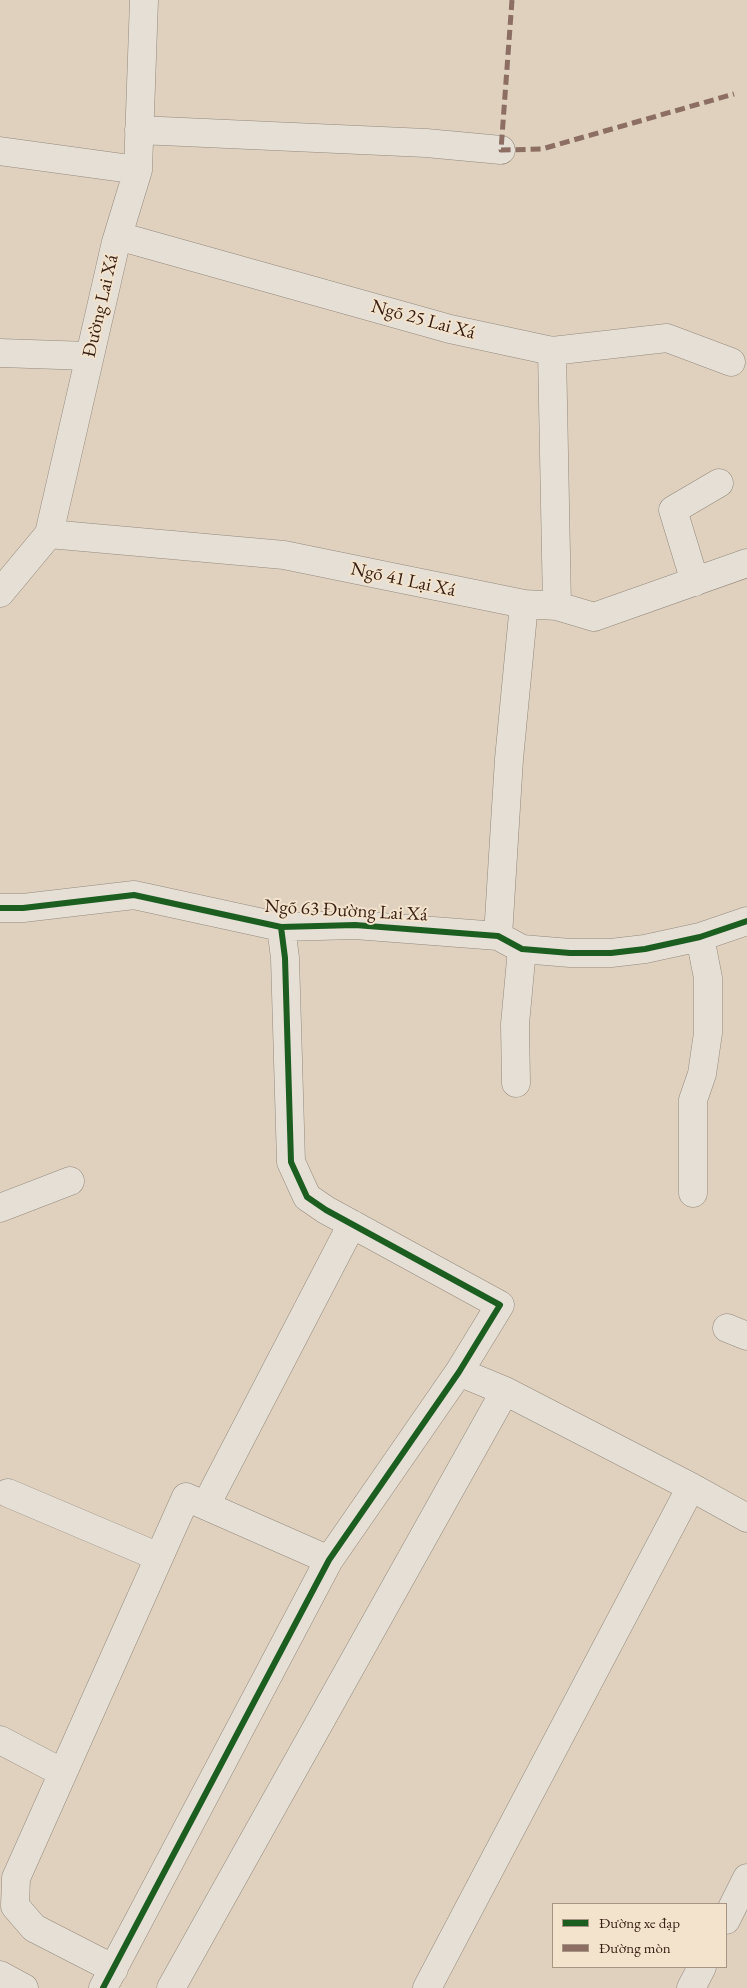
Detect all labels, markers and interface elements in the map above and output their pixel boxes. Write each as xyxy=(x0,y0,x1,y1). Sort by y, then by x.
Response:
street label: Đường Lai Xá xyxy=(78,252,124,360)
street label: Ngõ 25 Lai Xá xyxy=(369,295,477,345)
street label: Ngõ 41 Lại Xá xyxy=(348,558,458,602)
street label: Ngõ 63 Đường Lai Xá xyxy=(264,895,428,927)
legend xyxy=(552,1903,727,1968)
text: Đường xe đạp xyxy=(599,1913,680,1932)
text: Đường mòn xyxy=(599,1938,671,1957)

